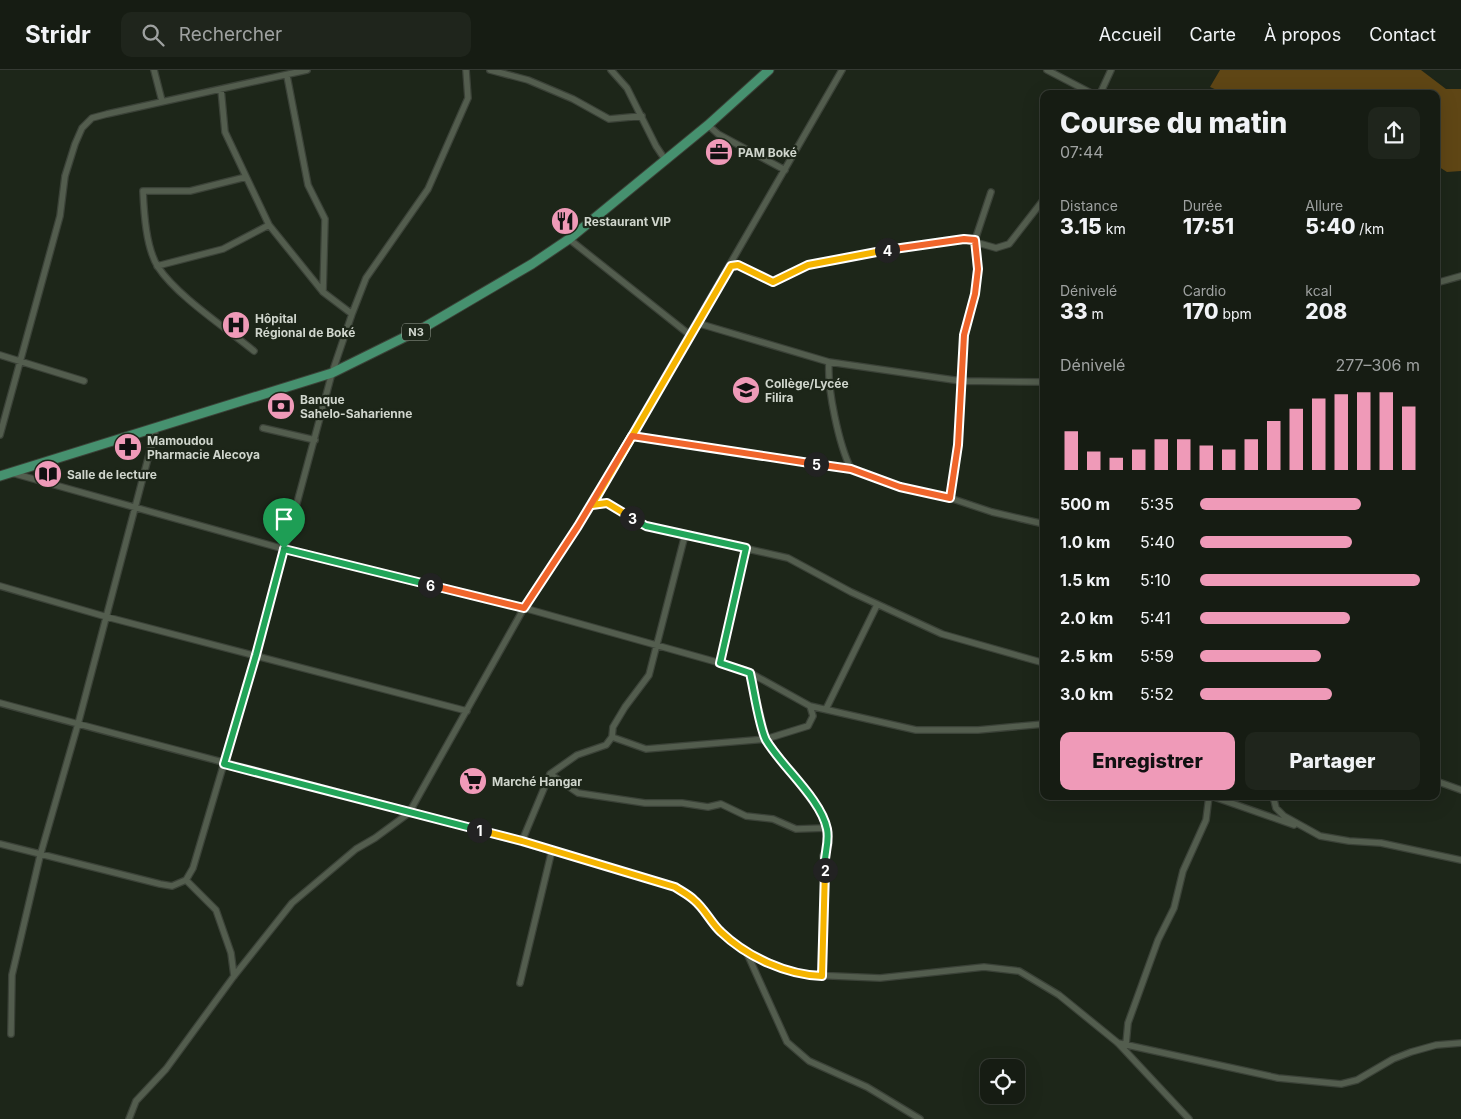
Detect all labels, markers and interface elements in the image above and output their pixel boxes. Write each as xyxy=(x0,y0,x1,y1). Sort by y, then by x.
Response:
search box xyxy=(121,12,471,57)
text: Stridr xyxy=(25,20,91,49)
icon: search xyxy=(139,21,167,49)
text: Rechercher xyxy=(179,23,282,46)
text: Accueil xyxy=(1099,24,1162,45)
text: Carte xyxy=(1190,24,1236,45)
text: À propos xyxy=(1264,24,1341,45)
text: Contact xyxy=(1369,24,1436,45)
text: Course du matin xyxy=(1060,106,1287,140)
button: share xyxy=(1368,107,1420,159)
office icon: PAM Boké xyxy=(704,137,734,167)
text: 07:44 xyxy=(1060,142,1104,162)
place label: PAM Boké xyxy=(738,145,797,160)
text: Distance xyxy=(1060,197,1118,214)
text: Durée xyxy=(1183,197,1222,214)
text: Allure xyxy=(1305,197,1343,214)
restaurant icon: Restaurant VIP xyxy=(550,206,580,236)
place label: Restaurant VIP xyxy=(584,214,671,229)
text: 3.15 xyxy=(1060,214,1102,239)
text: 17:51 xyxy=(1183,214,1234,239)
text: 5:40 xyxy=(1305,214,1355,239)
text: km xyxy=(1102,220,1126,237)
text: /km xyxy=(1355,220,1384,237)
pin: 4 xyxy=(874,238,900,262)
text: 4 xyxy=(883,242,892,259)
text: Dénivelé xyxy=(1060,282,1117,299)
text: Cardio xyxy=(1183,282,1226,299)
text: kcal xyxy=(1305,282,1332,299)
text: 33 xyxy=(1060,299,1088,324)
text: 170 xyxy=(1183,299,1218,324)
text: 208 xyxy=(1305,299,1347,324)
text: m xyxy=(1088,305,1104,322)
text: bpm xyxy=(1218,305,1252,322)
hospital icon: Hôpital Régional de Boké xyxy=(221,310,251,340)
place label: Hôpital Régional de Boké xyxy=(255,311,355,340)
road number: N3 xyxy=(402,323,430,340)
text: Dénivelé xyxy=(1060,355,1125,375)
text: 277–306 m xyxy=(1335,355,1420,375)
school or university icon: Collège/Lycée Filira xyxy=(731,375,761,405)
place label: Collège/Lycée Filira xyxy=(765,376,849,405)
bank icon: Banque Sahelo-Saharienne xyxy=(266,391,296,421)
place label: Banque Sahelo-Saharienne xyxy=(300,392,412,421)
pharmacy icon: Mamoudou Pharmacie Alecoya xyxy=(113,432,143,462)
place label: Mamoudou Pharmacie Alecoya xyxy=(147,433,260,462)
pin: 5 xyxy=(804,452,828,476)
text: 5 xyxy=(812,456,821,473)
library icon: Salle de lecture xyxy=(33,459,63,489)
place label: Salle de lecture xyxy=(67,467,157,482)
text: 500 m xyxy=(1060,494,1110,514)
text: 5:35 xyxy=(1140,494,1174,514)
pin xyxy=(263,498,305,549)
icon: arrive xyxy=(270,505,298,533)
pin: 3 xyxy=(620,506,644,530)
text: 3 xyxy=(628,510,637,527)
text: 1.0 km xyxy=(1060,532,1110,552)
text: 5:40 xyxy=(1140,532,1175,552)
text: 1.5 km xyxy=(1060,570,1110,590)
text: 5:10 xyxy=(1140,570,1171,590)
pin: 6 xyxy=(418,572,442,598)
text: 6 xyxy=(426,577,435,594)
text: 2.0 km xyxy=(1060,608,1113,628)
text: 5:41 xyxy=(1140,608,1171,628)
text: 2.5 km xyxy=(1060,646,1113,666)
text: 5:59 xyxy=(1140,646,1174,666)
text: 3.0 km xyxy=(1060,684,1113,704)
text: 5:52 xyxy=(1140,684,1174,704)
button: Enregistrer xyxy=(1060,732,1235,790)
button: Partager xyxy=(1245,732,1420,790)
supermarket icon: Marché Hangar xyxy=(458,766,488,796)
place label: Marché Hangar xyxy=(492,774,582,789)
pin: 1 xyxy=(466,818,492,842)
text: 1 xyxy=(476,822,483,839)
pin: 2 xyxy=(812,858,838,882)
text: 2 xyxy=(821,862,830,879)
map controls xyxy=(980,1059,1025,1104)
button: locate xyxy=(980,1059,1025,1104)

